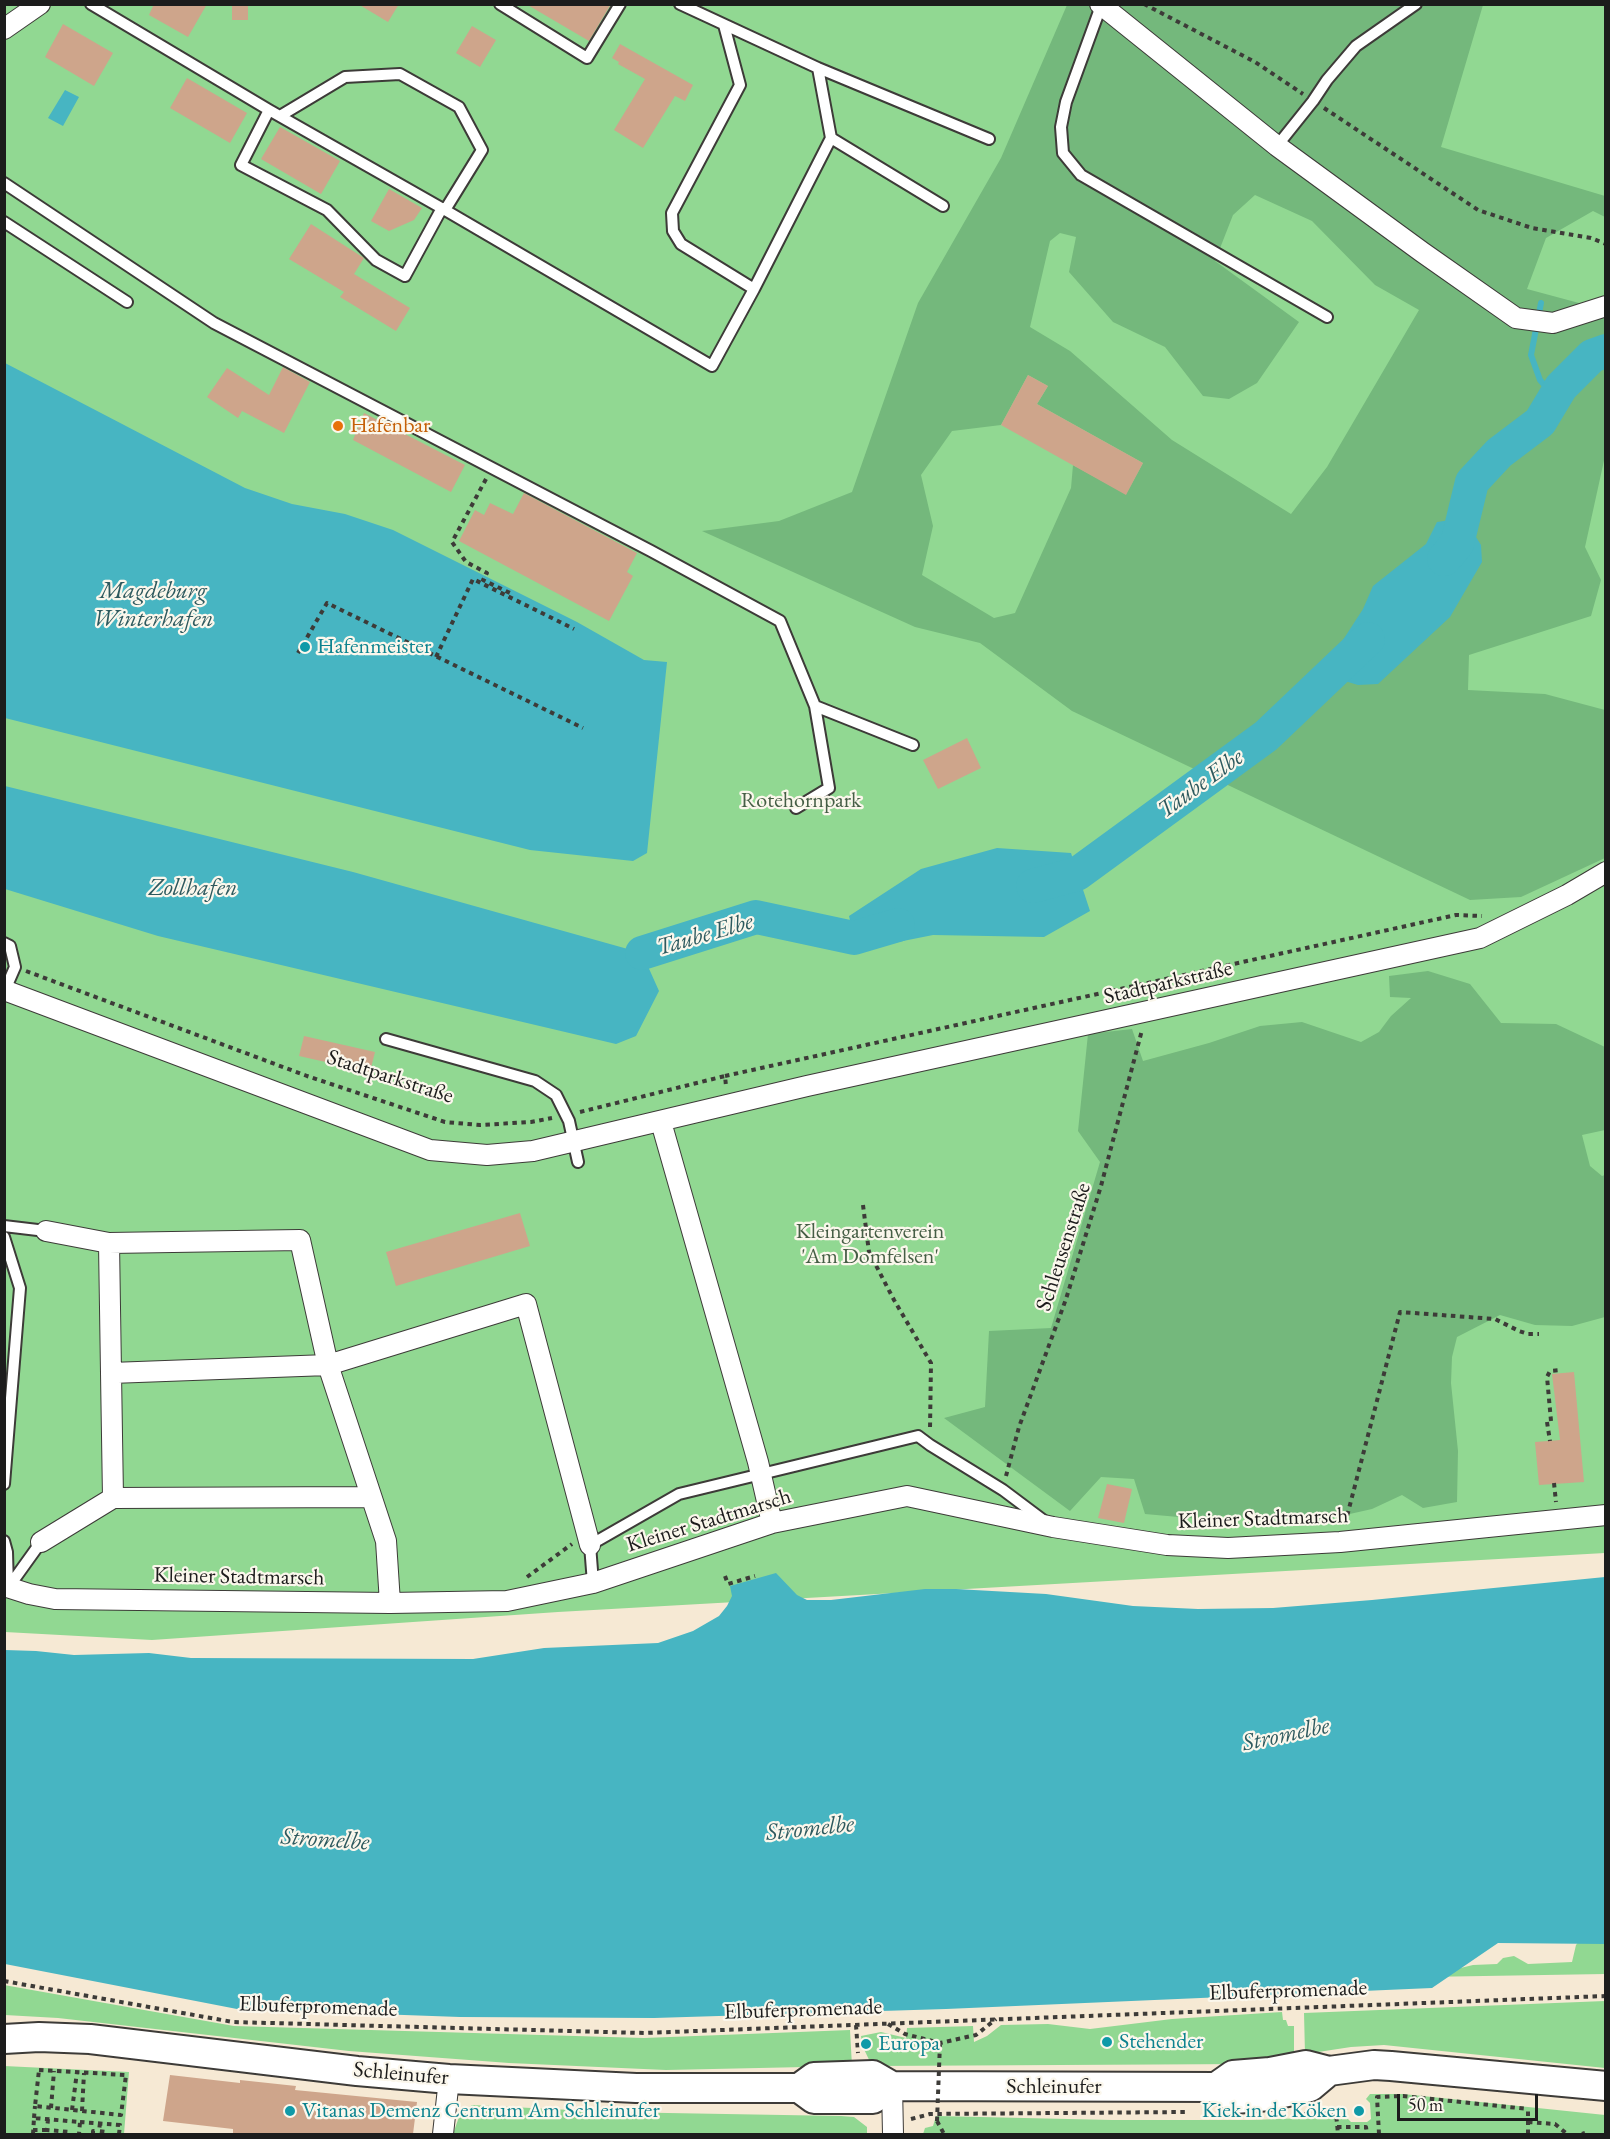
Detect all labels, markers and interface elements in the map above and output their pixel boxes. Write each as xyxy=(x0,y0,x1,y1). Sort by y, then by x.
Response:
place label: Hafenbar xyxy=(350,413,430,439)
marker: Hafenbar xyxy=(331,419,345,433)
water label: Magdeburg Winterhafen xyxy=(93,577,213,633)
place label: Hafenmeister xyxy=(317,634,431,660)
marker: Hafenmeister xyxy=(298,640,312,654)
water label: Taube Elbe xyxy=(1152,743,1250,825)
park label: Rotehornpark xyxy=(741,788,861,814)
water label: Zollhafen xyxy=(149,874,237,902)
water label: Taube Elbe xyxy=(653,908,757,962)
street label: Stadtparkstraße xyxy=(1101,955,1235,1011)
street label: Stadtparkstraße xyxy=(324,1044,456,1110)
street label: Schleusenstraße xyxy=(1031,1180,1097,1314)
park label: Kleingartenverein 'Am Domfelsen' xyxy=(796,1219,944,1270)
street label: Kleiner Stadtmarsch xyxy=(623,1483,795,1559)
street label: Kleiner Stadtmarsch xyxy=(1177,1503,1349,1535)
street label: Kleiner Stadtmarsch xyxy=(153,1562,325,1592)
water label: Stromelbe xyxy=(1240,1712,1332,1758)
water label: Stromelbe xyxy=(765,1810,855,1848)
water label: Stromelbe xyxy=(280,1823,370,1857)
street label: Elbuferpromenade xyxy=(1208,1975,1368,2007)
street label: Elbuferpromenade xyxy=(238,1991,398,2023)
street label: Elbuferpromenade xyxy=(723,1994,883,2026)
place label: Stehender xyxy=(1119,2029,1203,2055)
place label: Europa xyxy=(878,2031,940,2057)
marker: Stehender xyxy=(1100,2035,1114,2049)
marker: Europa xyxy=(859,2037,873,2051)
street label: Schleinufer xyxy=(352,2057,450,2091)
street label: Schleinufer xyxy=(1006,2074,1102,2100)
scale bar xyxy=(1400,2082,1541,2120)
text: 50 m xyxy=(1408,2093,1443,2116)
place label: Vitanas Demenz Centrum Am Schleinufer xyxy=(302,2098,660,2124)
place label: Kiek in de Köken xyxy=(1202,2098,1347,2124)
marker: Vitanas Demenz Centrum Am Schleinufer xyxy=(283,2104,297,2118)
marker: Kiek in de Köken xyxy=(1352,2104,1366,2118)

